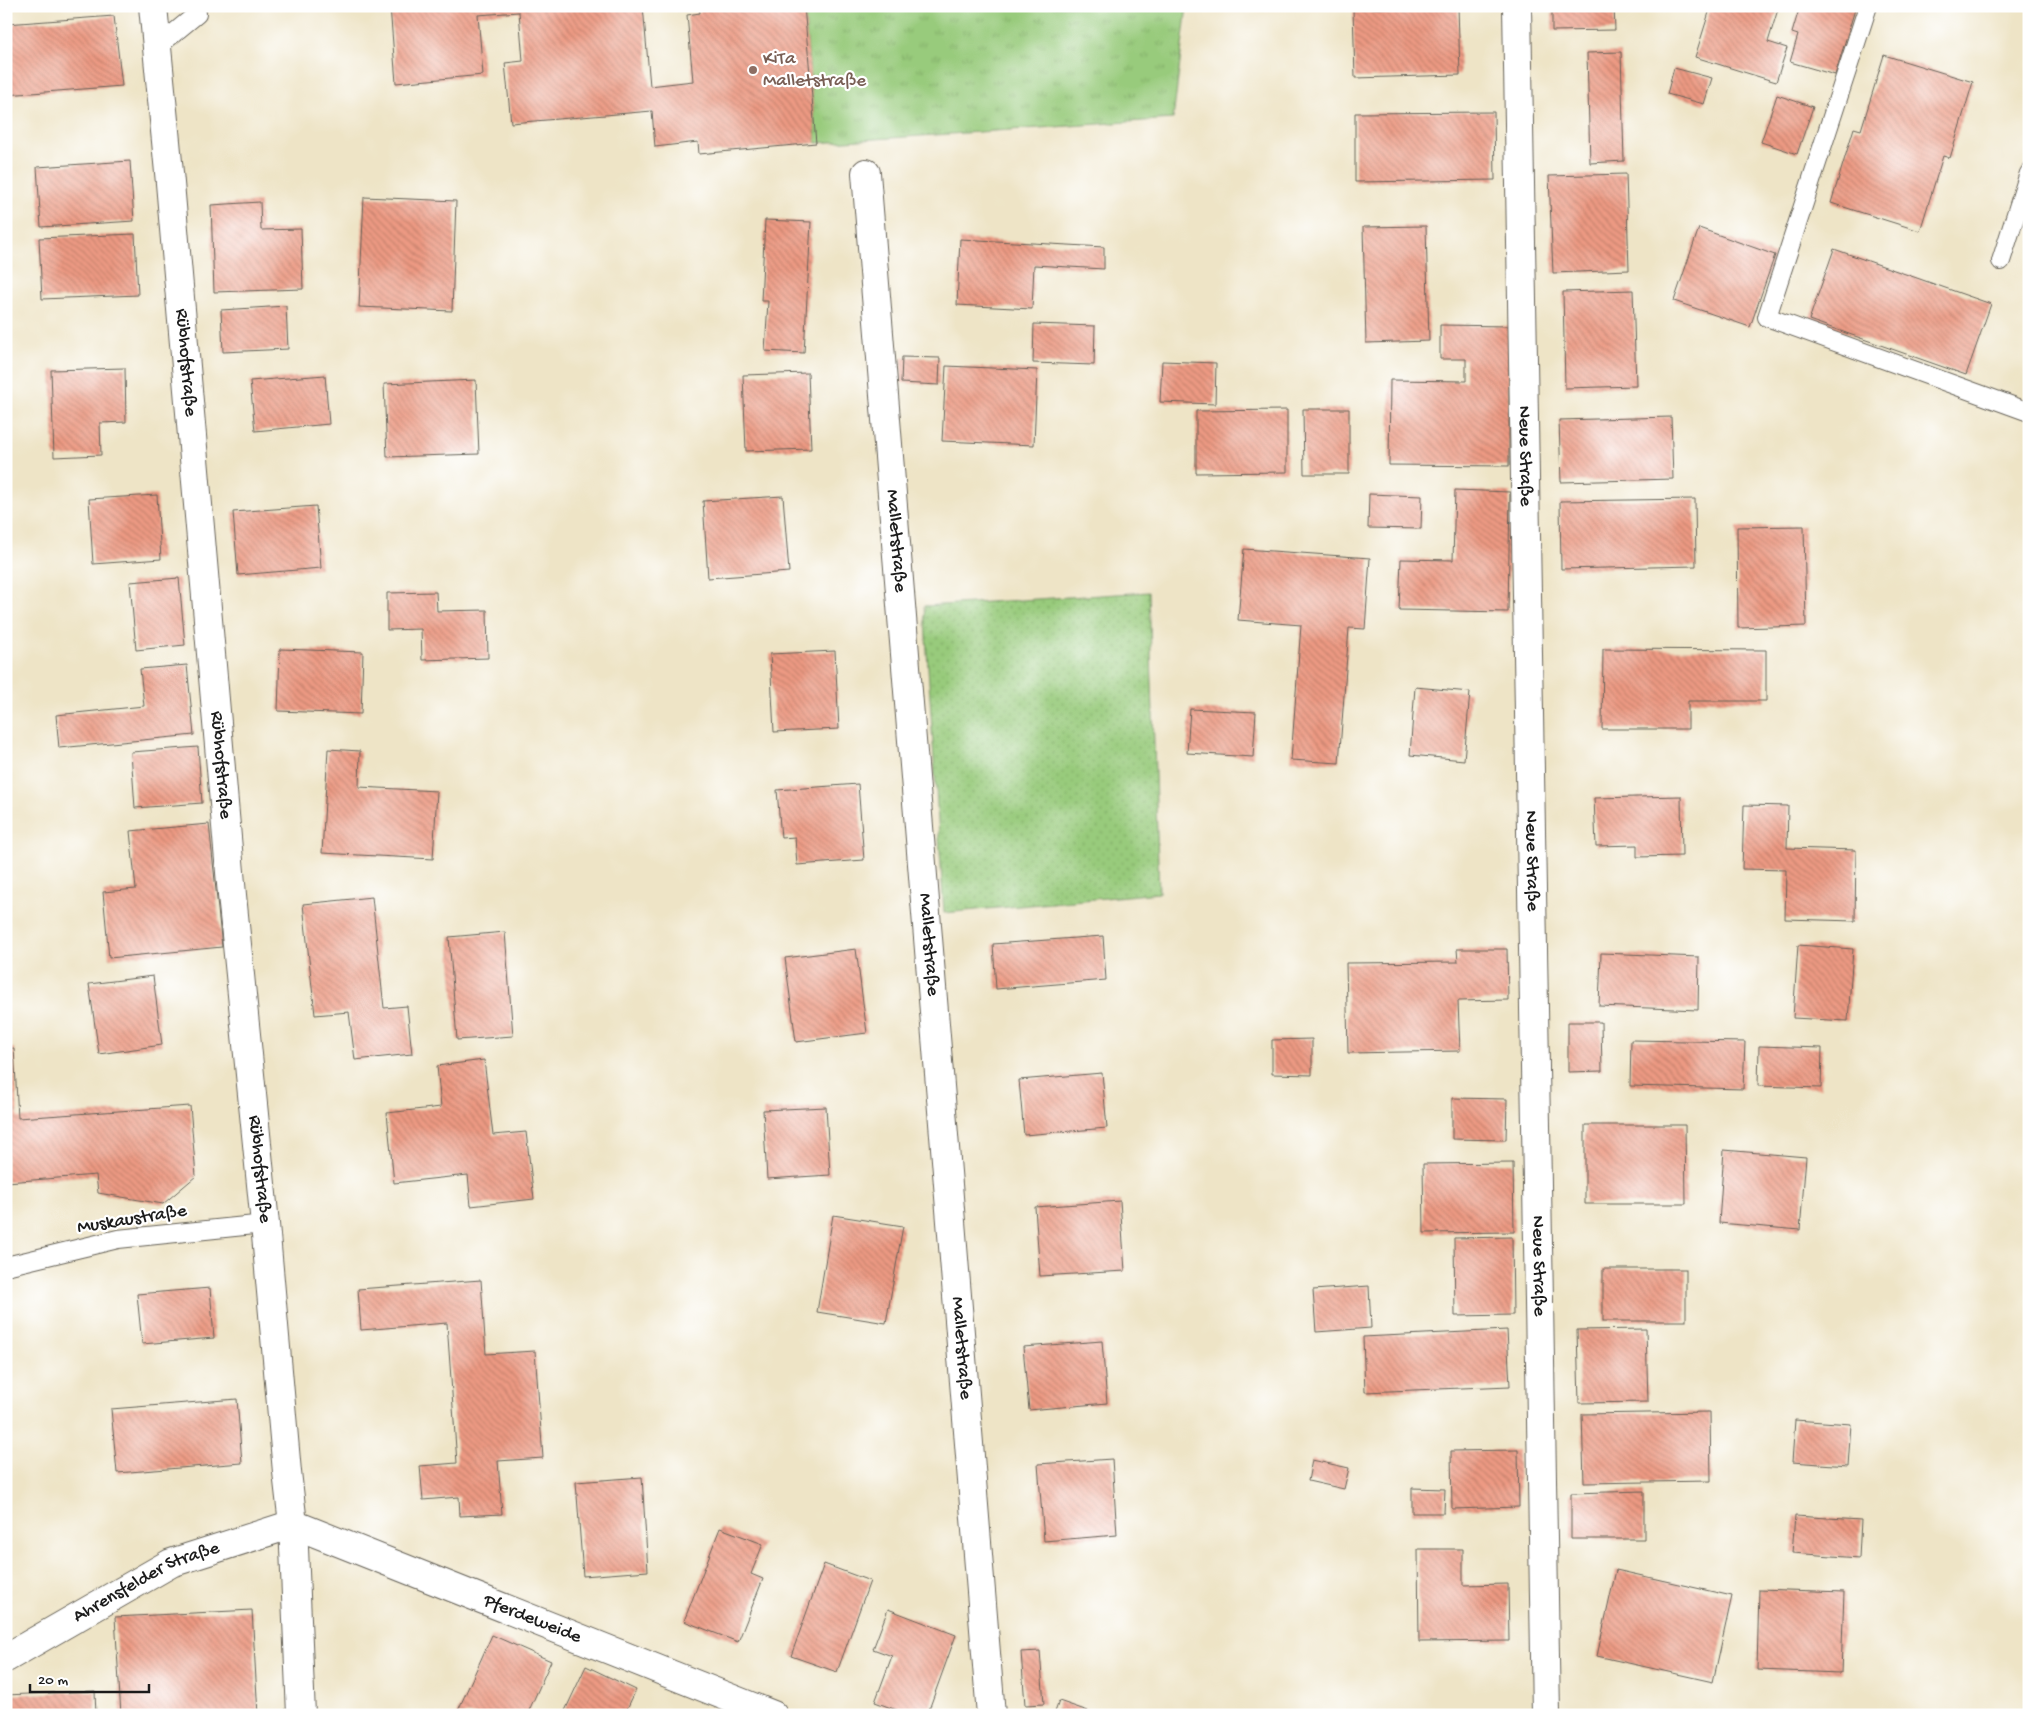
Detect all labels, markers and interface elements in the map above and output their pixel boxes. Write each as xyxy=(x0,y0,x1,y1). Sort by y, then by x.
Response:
place label: KiTa Malletstraße xyxy=(763,48,866,93)
marker: KiTa Malletstraße xyxy=(747,64,759,76)
street label: Rübhofstraße xyxy=(169,308,202,418)
street label: Neue Straße xyxy=(1512,405,1537,507)
street label: Malletstraße xyxy=(880,488,911,593)
street label: Rübhofstraße xyxy=(205,710,237,820)
street label: Neue Straße xyxy=(1519,810,1544,912)
street label: Malletstraße xyxy=(913,892,944,997)
street label: Rübhofstraße xyxy=(243,1114,276,1224)
street label: Muskaustraße xyxy=(76,1200,189,1240)
street label: Neue Straße xyxy=(1526,1215,1551,1317)
street label: Malletstraße xyxy=(946,1296,977,1401)
street label: Ahrensfelder Straße xyxy=(69,1537,223,1628)
street label: Pferdeweide xyxy=(479,1589,585,1649)
scale bar xyxy=(30,1661,149,1693)
text: 20 m xyxy=(38,1672,68,1690)

